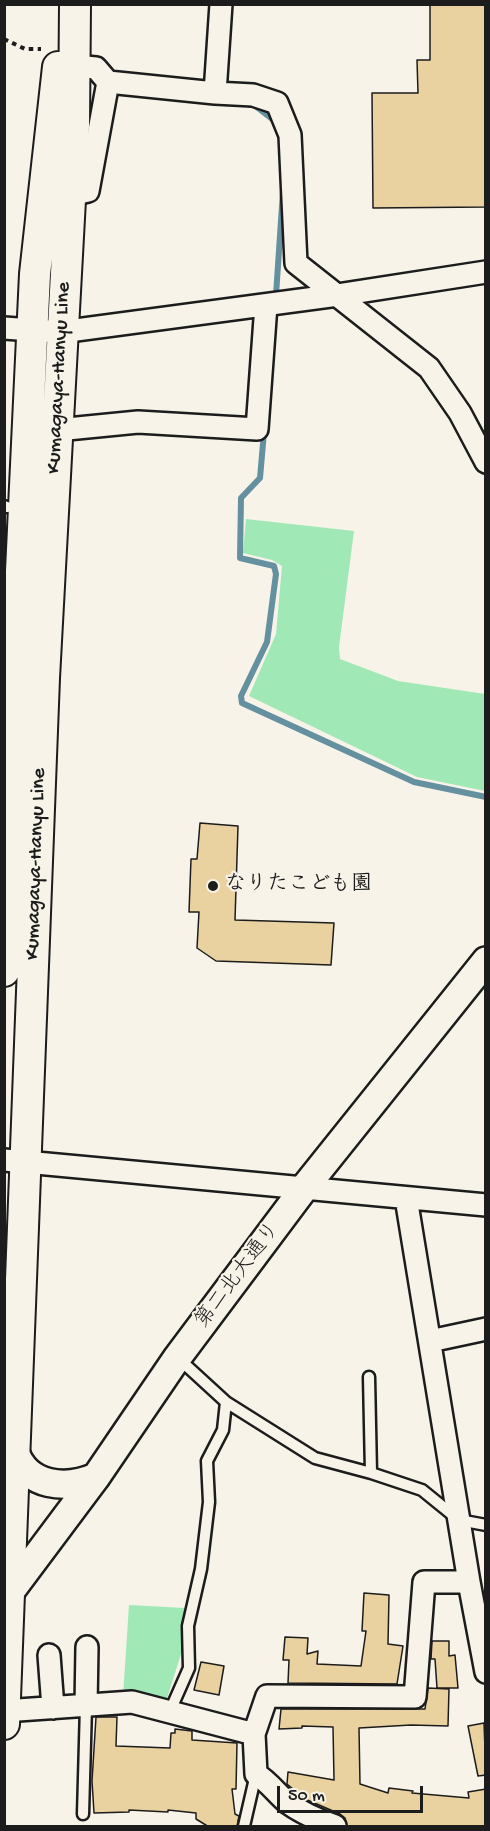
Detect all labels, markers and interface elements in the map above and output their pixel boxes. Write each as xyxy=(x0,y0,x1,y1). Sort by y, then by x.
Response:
street label: Kumagaya-Hanyu Line xyxy=(42,281,78,475)
street label: Kumagaya-Hanyu Line xyxy=(21,768,53,960)
place label: なりたこども園 xyxy=(225,873,372,899)
marker: なりたこども園 xyxy=(206,879,220,893)
street label: 第二北大通り xyxy=(191,1218,287,1334)
scale bar xyxy=(280,1774,426,1812)
text: 50 m xyxy=(288,1786,325,1807)

